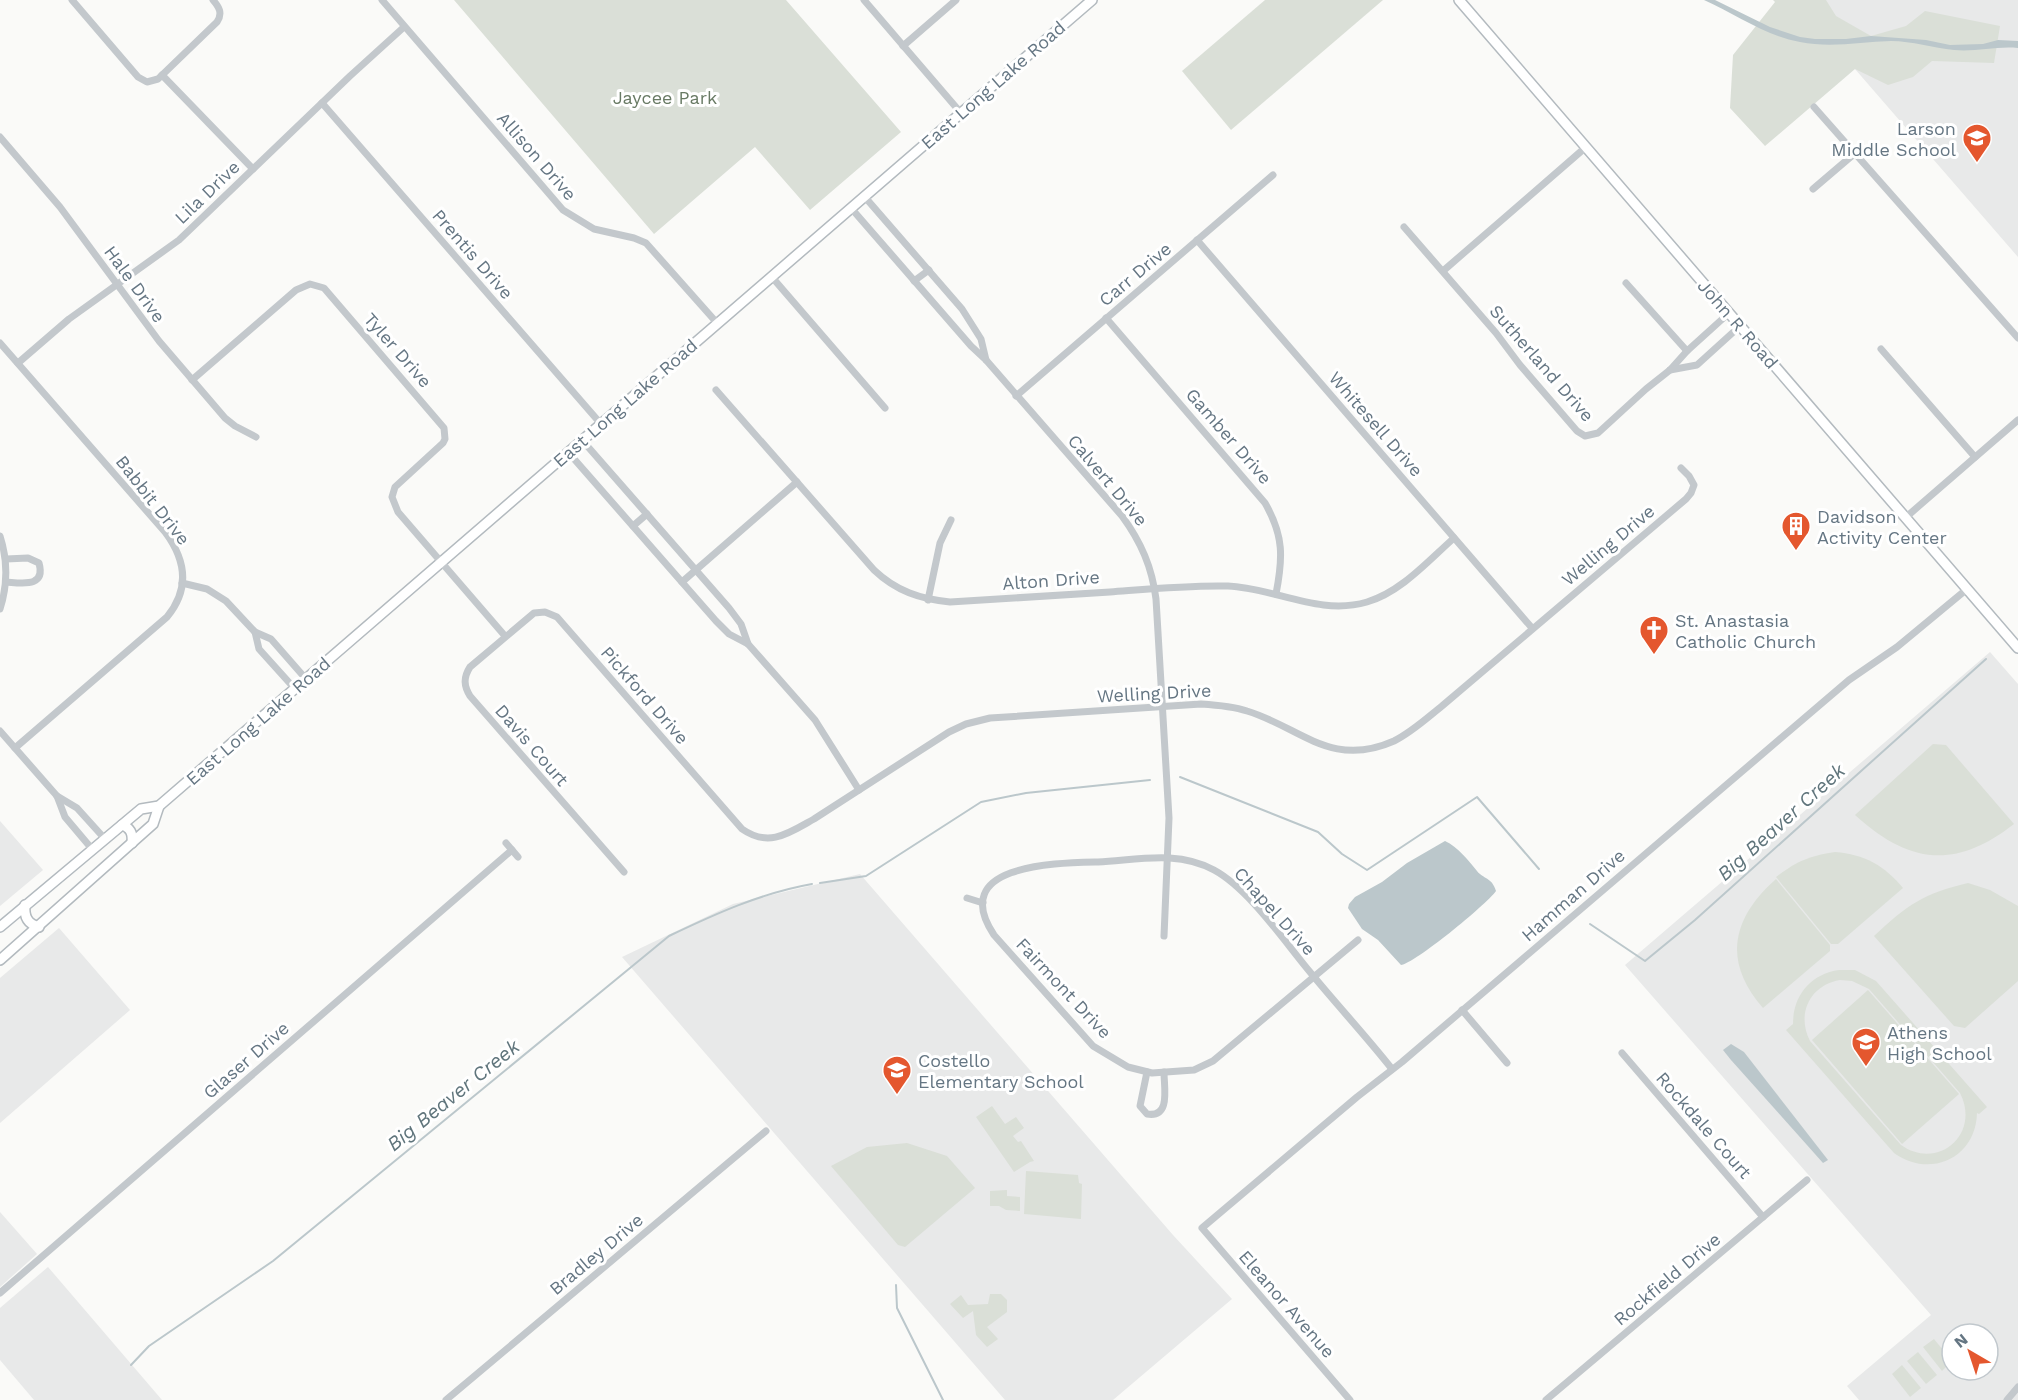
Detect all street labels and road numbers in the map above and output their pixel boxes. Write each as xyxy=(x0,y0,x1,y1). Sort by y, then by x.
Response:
street label: East Long Lake Road xyxy=(917,17,1069,153)
street label: Allison Drive xyxy=(493,108,581,204)
street label: Lila Drive xyxy=(170,156,244,228)
street label: Prentis Drive xyxy=(428,205,518,303)
street label: Carr Drive xyxy=(1095,238,1175,310)
street label: Hale Drive xyxy=(100,241,170,327)
street label: John R Road xyxy=(1694,275,1782,373)
street label: Sutherland Drive xyxy=(1486,300,1598,426)
street label: Tyler Drive xyxy=(360,308,436,392)
street label: East Long Lake Road xyxy=(549,335,701,471)
street label: Whitesell Drive xyxy=(1325,367,1427,481)
street label: Gamber Drive xyxy=(1182,384,1276,488)
street label: Calvert Drive xyxy=(1064,430,1152,530)
street label: Babbit Drive xyxy=(112,451,194,549)
street label: Welling Drive xyxy=(1557,500,1659,590)
street label: Alton Drive xyxy=(1002,566,1100,594)
street label: Pickford Drive xyxy=(597,642,693,748)
street label: East Long Lake Road xyxy=(182,653,334,789)
street label: Welling Drive xyxy=(1096,680,1212,706)
street label: Davis Court xyxy=(491,700,573,790)
street label: Hamman Drive xyxy=(1517,844,1629,946)
street label: Chapel Drive xyxy=(1230,863,1320,959)
street label: Fairmont Drive xyxy=(1012,933,1116,1043)
street label: Glaser Drive xyxy=(199,1017,293,1103)
street label: Rockdale Court xyxy=(1652,1067,1756,1183)
street label: Bradley Drive xyxy=(545,1209,647,1299)
street label: Rockfield Drive xyxy=(1609,1228,1725,1330)
street label: Eleanor Avenue xyxy=(1235,1246,1339,1362)

